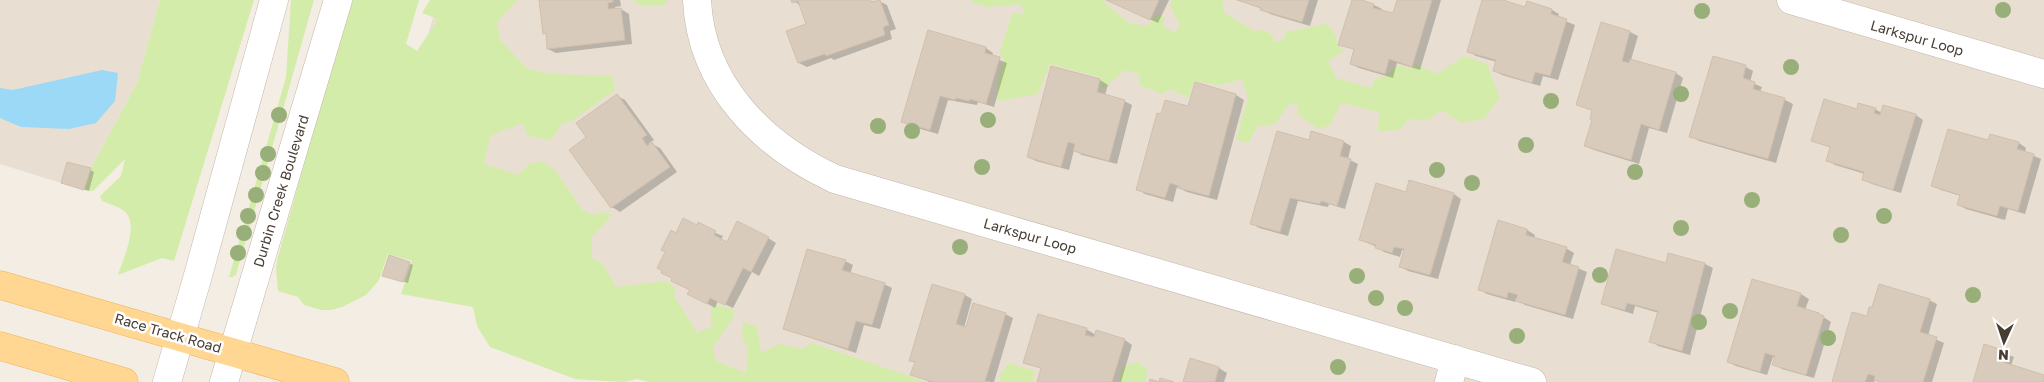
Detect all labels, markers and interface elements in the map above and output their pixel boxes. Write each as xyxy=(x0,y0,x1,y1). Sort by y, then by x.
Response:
street label: Larkspur Loop xyxy=(1869,16,1966,59)
street label: Durbin Creek Boulevard xyxy=(249,113,312,269)
street label: Larkspur Loop xyxy=(982,214,1079,257)
street label: Race Track Road xyxy=(113,309,224,356)
north arrow xyxy=(1979,317,2029,367)
text: N xyxy=(1998,347,2009,364)

